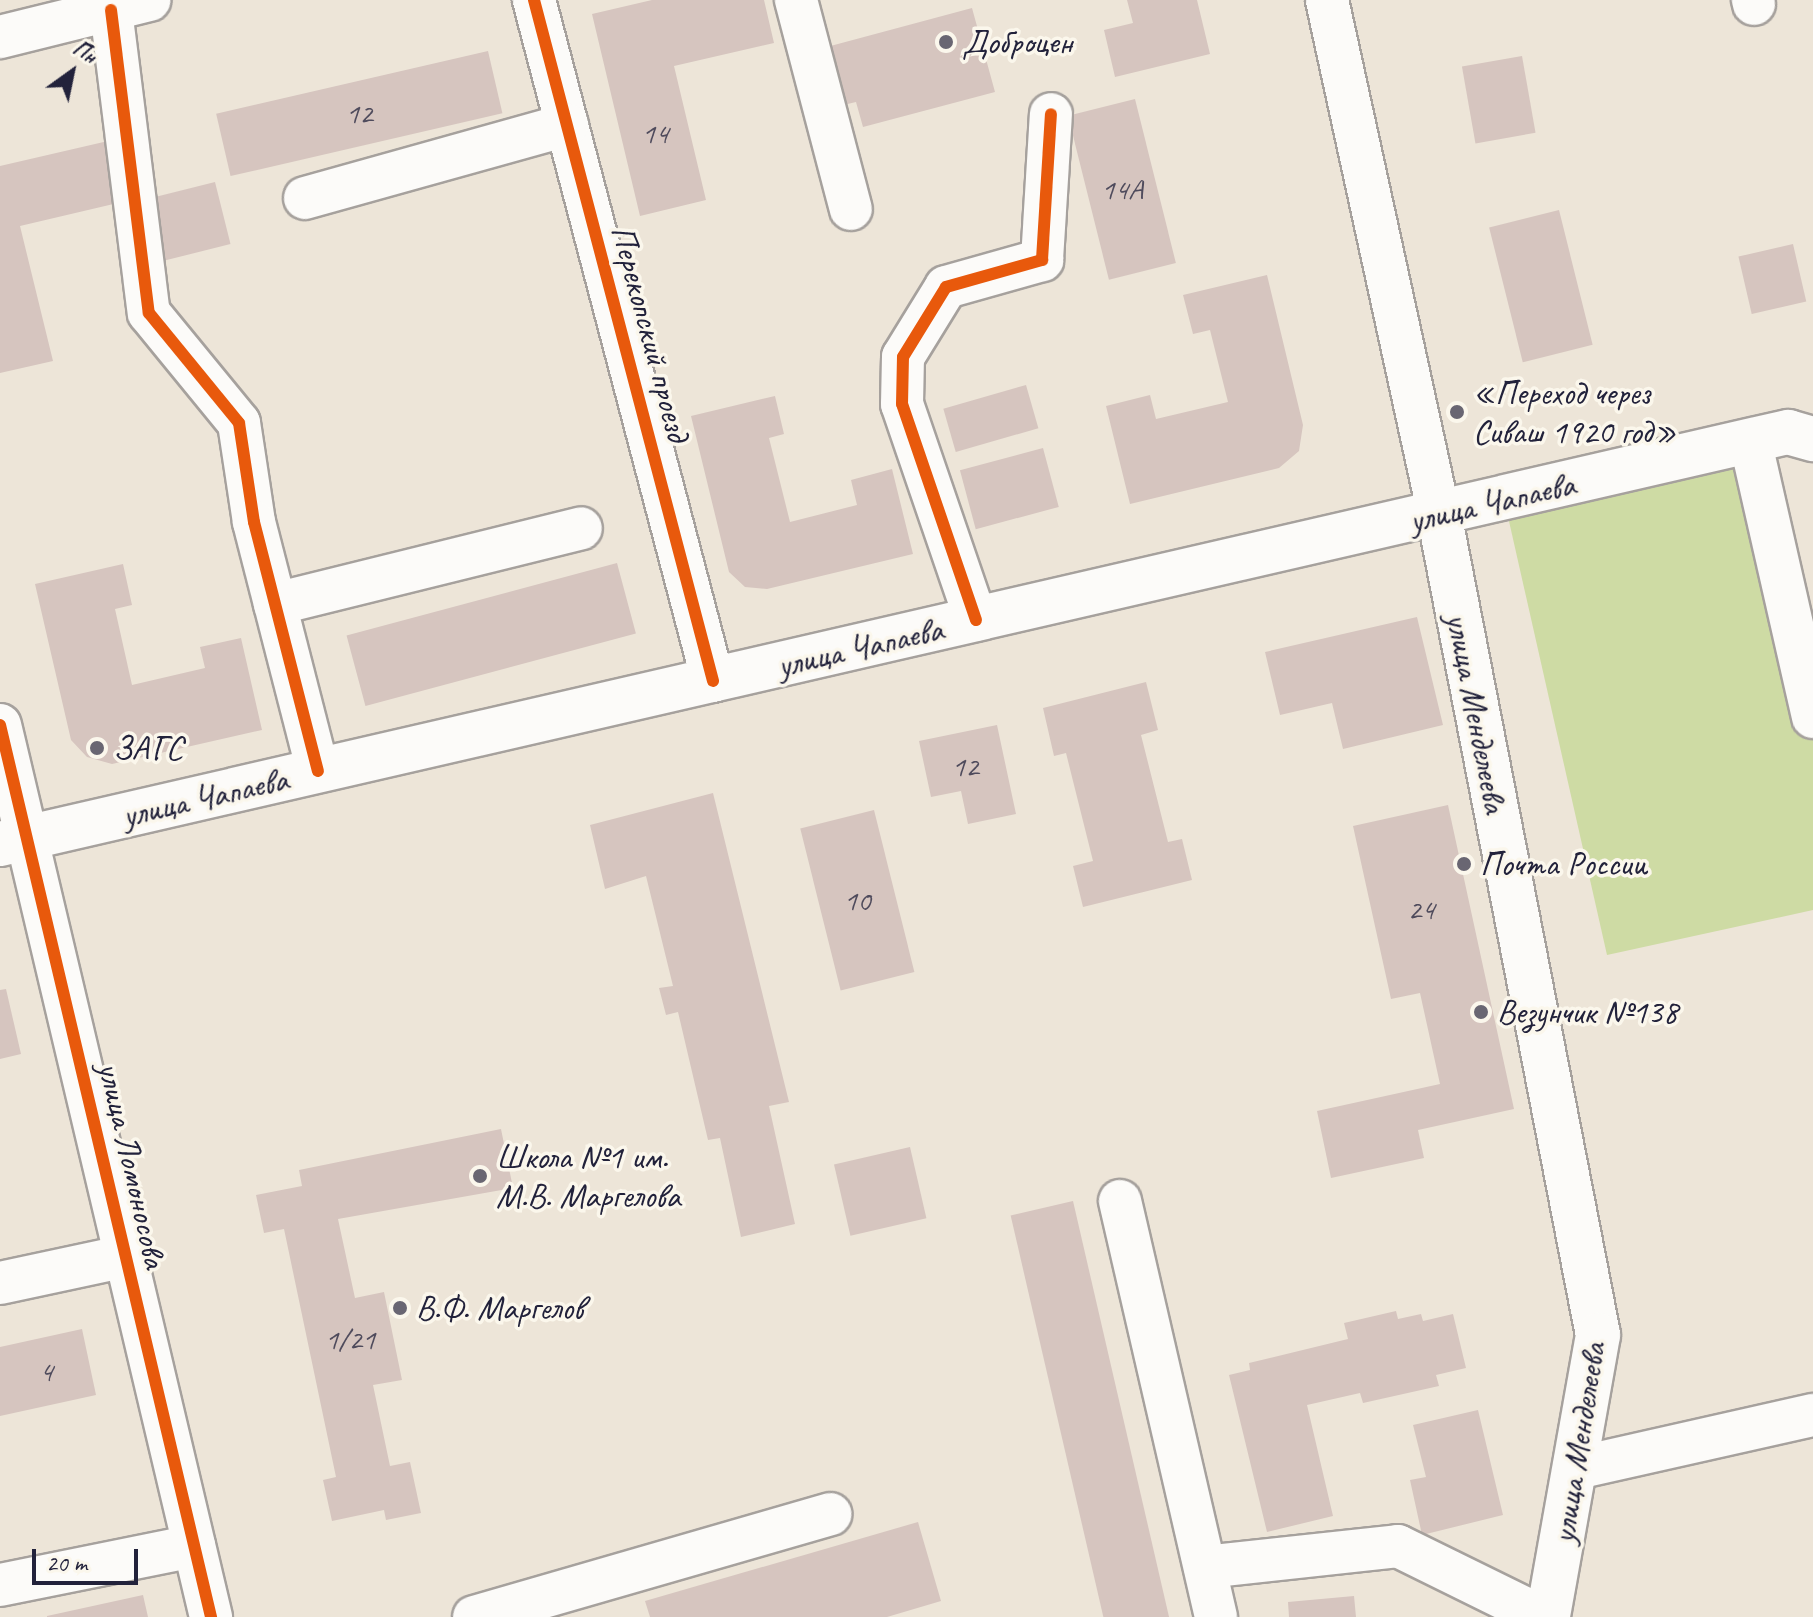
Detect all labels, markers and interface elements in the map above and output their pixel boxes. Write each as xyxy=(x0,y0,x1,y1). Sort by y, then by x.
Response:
place label: Доброцен xyxy=(962,22,1073,62)
north arrow xyxy=(32,32,112,112)
marker: Доброцен xyxy=(937,33,955,51)
text: Пн xyxy=(68,34,102,70)
house number: 12 xyxy=(346,95,372,131)
house number: 14 xyxy=(642,115,668,151)
house number: 14А xyxy=(1101,171,1143,207)
street label: Перекопский проезд xyxy=(603,221,699,445)
place label: «Переход через Сиваш 1920 год» xyxy=(1473,372,1676,452)
marker: «Переход через Сиваш 1920 год» xyxy=(1448,403,1466,421)
street label: улица Чапаева xyxy=(1405,463,1579,541)
street label: улица Чапаева xyxy=(773,608,947,686)
street label: улица Менделеева xyxy=(1438,610,1516,816)
place label: ЗАГС xyxy=(113,728,183,768)
marker: ЗАГС xyxy=(88,739,106,757)
house number: 12 xyxy=(952,748,978,784)
street label: улица Чапаева xyxy=(118,758,292,836)
place label: Почта России xyxy=(1480,844,1645,884)
marker: Почта России xyxy=(1455,855,1473,873)
house number: 10 xyxy=(844,882,870,918)
house number: 24 xyxy=(1408,891,1434,927)
place label: Везунчик №138 xyxy=(1497,992,1678,1032)
marker: Везунчик №138 xyxy=(1472,1003,1490,1021)
street label: улица Ломоносова xyxy=(89,1058,177,1272)
place label: Школа №1 им. М.В. Маргелова xyxy=(496,1136,680,1216)
marker: Школа №1 им. М.В. Маргелова xyxy=(471,1167,489,1185)
place label: В.Ф. Маргелов xyxy=(416,1288,583,1328)
marker: В.Ф. Маргелов xyxy=(391,1299,409,1317)
house number: 1/21 xyxy=(325,1321,375,1357)
street label: улица Менделеева xyxy=(1542,1340,1614,1546)
house number: 4 xyxy=(39,1353,53,1389)
scale bar xyxy=(36,1533,142,1583)
text: 20 m xyxy=(46,1548,87,1578)

